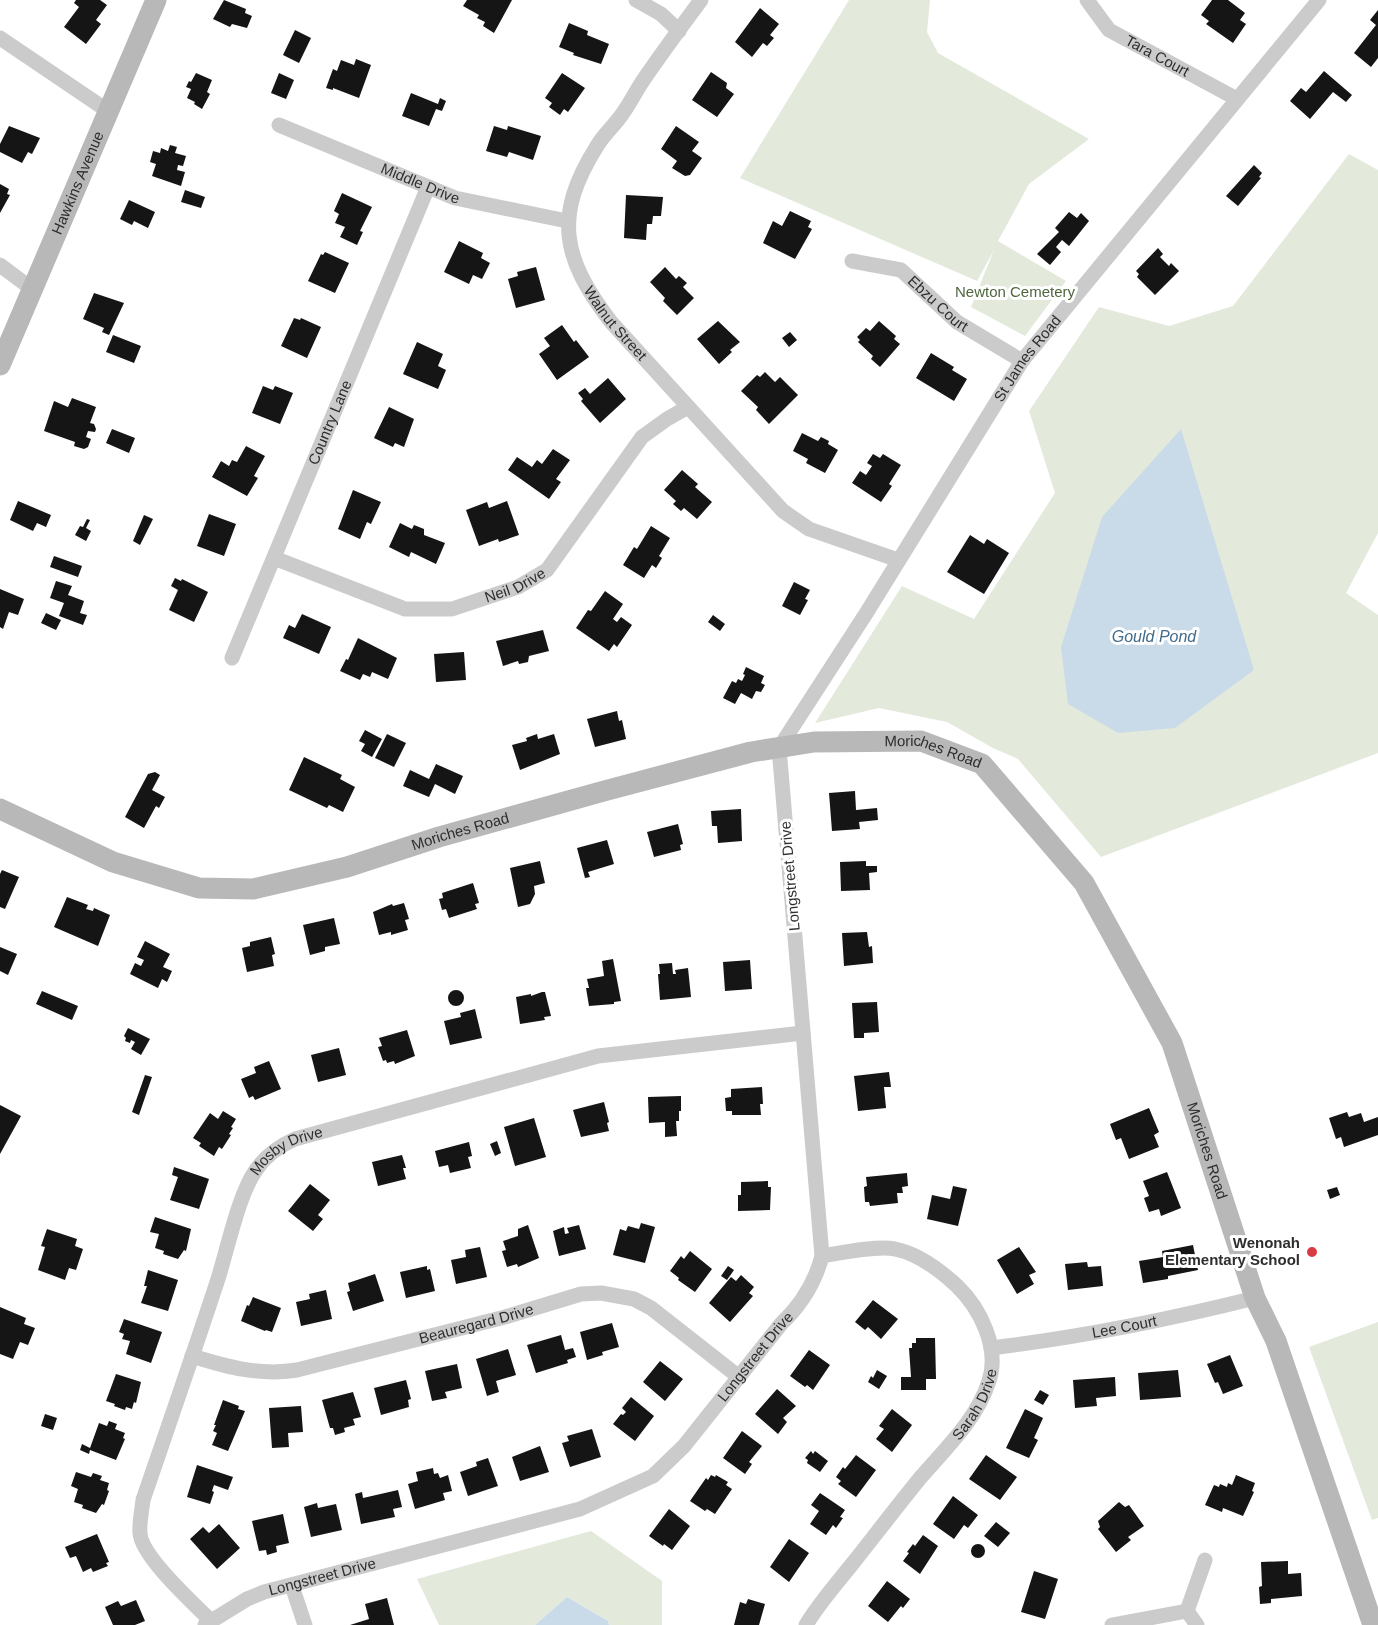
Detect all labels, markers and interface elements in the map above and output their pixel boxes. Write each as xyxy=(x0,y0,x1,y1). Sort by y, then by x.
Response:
street label: Tara Court xyxy=(1123,31,1193,80)
street label: Hawkins Avenue xyxy=(48,129,107,237)
street label: Middle Drive xyxy=(379,159,461,207)
street label: Ebzu Court xyxy=(905,272,972,335)
street label: Walnut Street xyxy=(581,283,651,364)
park label: Newton Cemetery xyxy=(955,283,1076,300)
street label: St James Road xyxy=(990,312,1064,404)
street label: Country Lane xyxy=(304,378,355,467)
street label: Neil Drive xyxy=(482,564,548,606)
water label: Gould Pond xyxy=(1112,628,1197,645)
street label: Moriches Road xyxy=(884,732,984,771)
street label: Moriches Road xyxy=(409,809,511,853)
street label: Longstreet Drive xyxy=(776,820,803,932)
street label: Moriches Road xyxy=(1184,1100,1231,1201)
street label: Mosby Drive xyxy=(246,1123,324,1178)
place label: Wenonah Elementary School xyxy=(1165,1234,1300,1268)
marker: Wenonah Elementary School xyxy=(1305,1245,1319,1259)
street label: Beauregard Drive xyxy=(417,1300,535,1347)
street label: Longstreet Drive xyxy=(714,1308,796,1405)
street label: Lee Court xyxy=(1090,1312,1159,1341)
street label: Sarah Drive xyxy=(948,1367,1000,1443)
street label: Longstreet Drive xyxy=(267,1554,378,1598)

